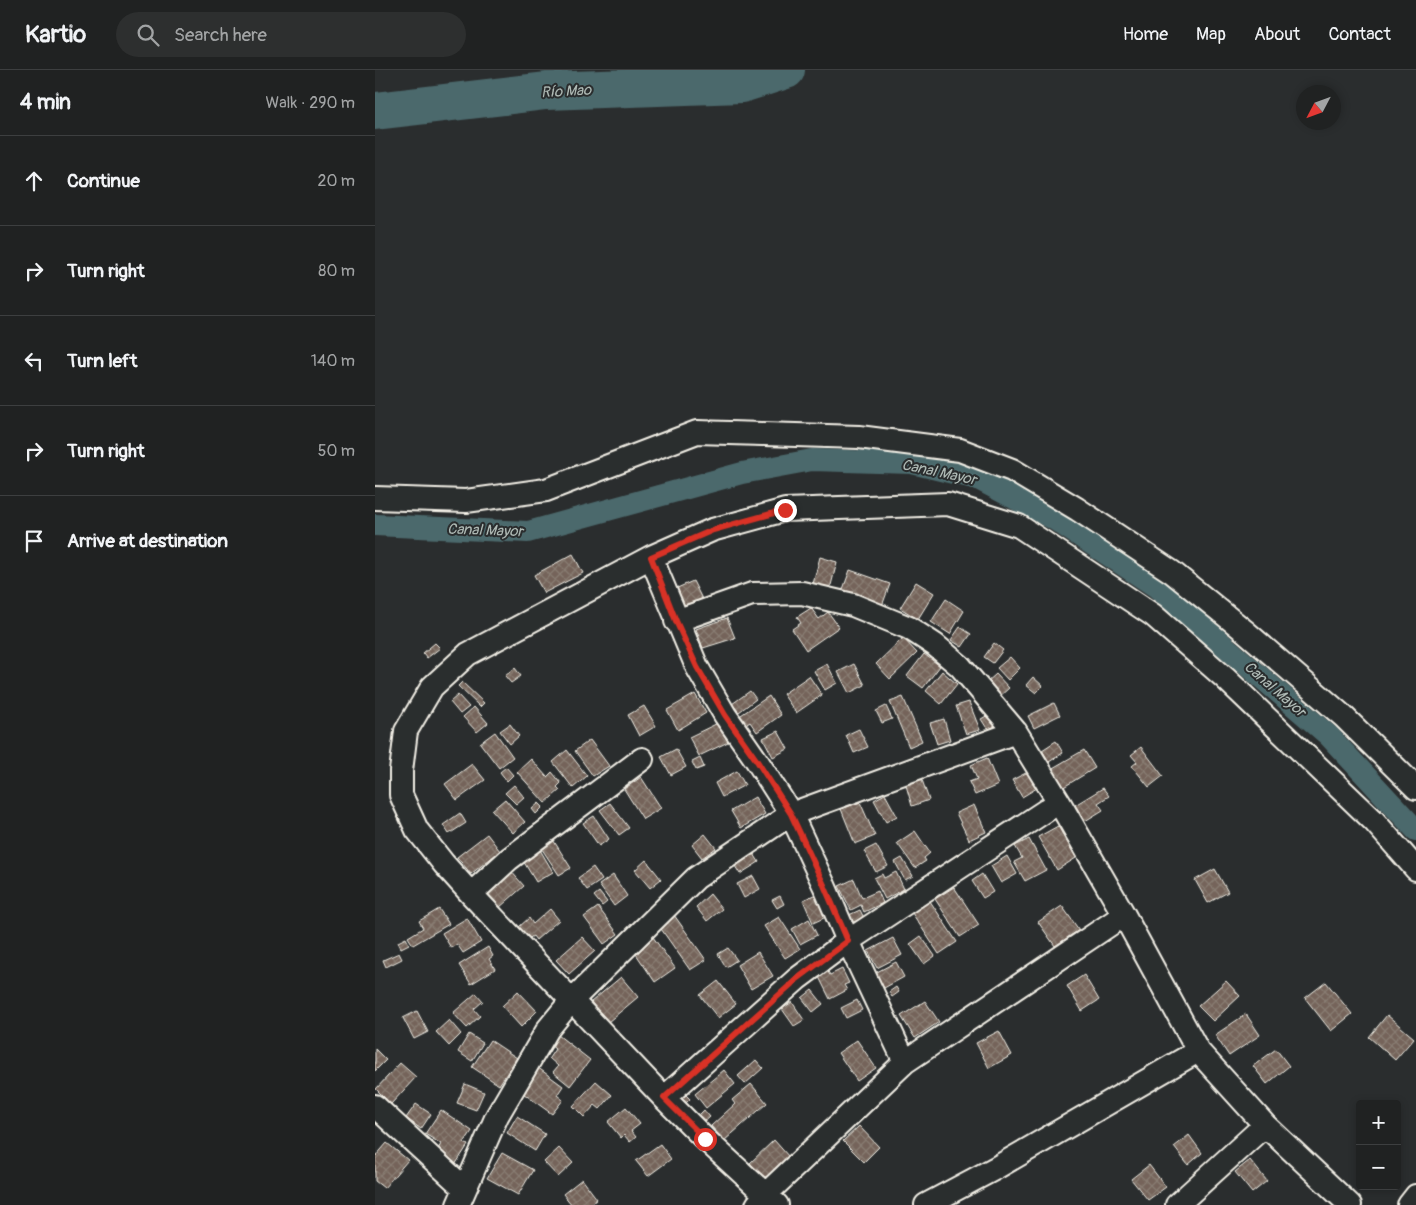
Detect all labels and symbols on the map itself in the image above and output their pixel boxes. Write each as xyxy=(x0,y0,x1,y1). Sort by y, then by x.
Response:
water label: Río Mao xyxy=(541,81,592,102)
north arrow xyxy=(1296,85,1341,130)
water label: Canal Mayor xyxy=(900,455,979,490)
route end xyxy=(774,499,797,522)
water label: Canal Mayor xyxy=(447,520,525,541)
water label: Canal Mayor xyxy=(1240,657,1311,722)
route start xyxy=(694,1128,717,1151)

